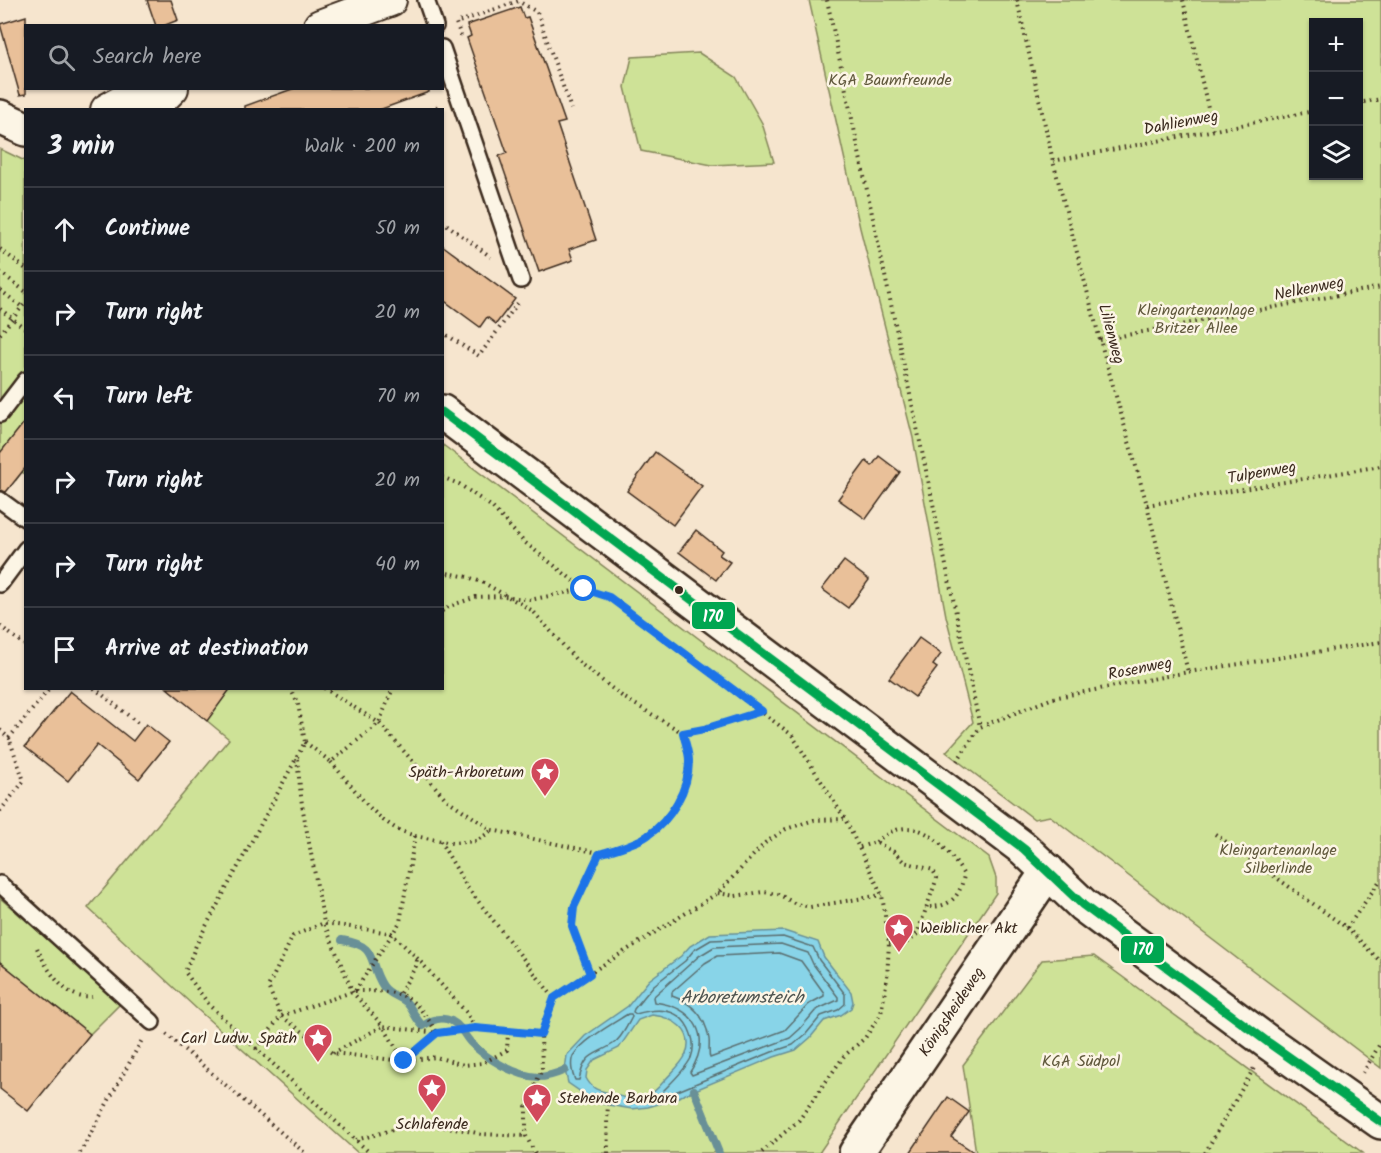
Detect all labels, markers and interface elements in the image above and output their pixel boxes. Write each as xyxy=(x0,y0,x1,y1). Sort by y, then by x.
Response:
map controls xyxy=(1309,18,1363,180)
button: + xyxy=(1309,18,1363,72)
search box xyxy=(24,24,444,90)
text: Search here xyxy=(93,40,201,75)
icon: search xyxy=(45,41,78,74)
park label: KGA Baumfreunde xyxy=(828,68,952,93)
button: − xyxy=(1309,72,1363,126)
street label: Dahlienweg xyxy=(1142,104,1220,142)
text: 3 min xyxy=(48,126,115,168)
button: layers xyxy=(1309,126,1363,180)
text: Walk · 200 m xyxy=(304,131,420,163)
text: Continue xyxy=(105,212,190,247)
icon: ahead xyxy=(48,213,81,246)
text: 50 m xyxy=(375,213,420,245)
street label: Nelkenweg xyxy=(1272,270,1346,308)
text: Turn right xyxy=(105,296,203,331)
icon: right xyxy=(48,297,81,330)
text: 20 m xyxy=(374,297,420,329)
park label: Kleingartenanlage Britzer Allee xyxy=(1137,298,1255,341)
street label: Lilienweg xyxy=(1091,301,1131,367)
text: Turn left xyxy=(105,380,192,415)
icon: left xyxy=(48,381,81,414)
text: 70 m xyxy=(377,381,420,413)
street label: Tulpenweg xyxy=(1226,455,1298,491)
text: Turn right xyxy=(105,464,203,499)
icon: right xyxy=(48,465,81,498)
text: 20 m xyxy=(374,465,420,497)
text: Turn right xyxy=(105,548,203,583)
icon: right xyxy=(48,549,81,582)
text: 40 m xyxy=(375,549,420,581)
route start xyxy=(570,575,596,601)
unlabelled marker xyxy=(673,584,685,596)
line badge: 170 xyxy=(691,601,736,630)
text: 170 xyxy=(703,605,724,630)
text: Arrive at destination xyxy=(105,632,308,667)
icon: arrive xyxy=(48,633,81,666)
street label: Rosenweg xyxy=(1106,651,1174,687)
place icon: Späth-Arboretum xyxy=(529,756,561,798)
place label: Späth-Arboretum xyxy=(408,760,524,785)
park label: Kleingartenanlage Silberlinde xyxy=(1219,838,1337,881)
place icon: Weiblicher Akt xyxy=(883,912,915,954)
place label: Weiblicher Akt xyxy=(920,916,1018,941)
line badge: 170 xyxy=(1120,935,1165,964)
text: 170 xyxy=(1133,938,1154,963)
street label: Königsheideweg xyxy=(913,962,991,1062)
water label: Arboretumsteich xyxy=(680,984,805,1013)
place icon: Carl Ludw. Späth xyxy=(302,1022,334,1064)
place label: Carl Ludw. Späth xyxy=(180,1026,297,1051)
route end xyxy=(390,1047,416,1073)
park label: KGA Südpol xyxy=(1042,1049,1120,1074)
place icon: Schlafende xyxy=(416,1072,448,1114)
place icon: Stehende Barbara xyxy=(521,1082,553,1124)
place label: Stehende Barbara xyxy=(558,1086,678,1111)
place label: Schlafende xyxy=(396,1112,468,1137)

